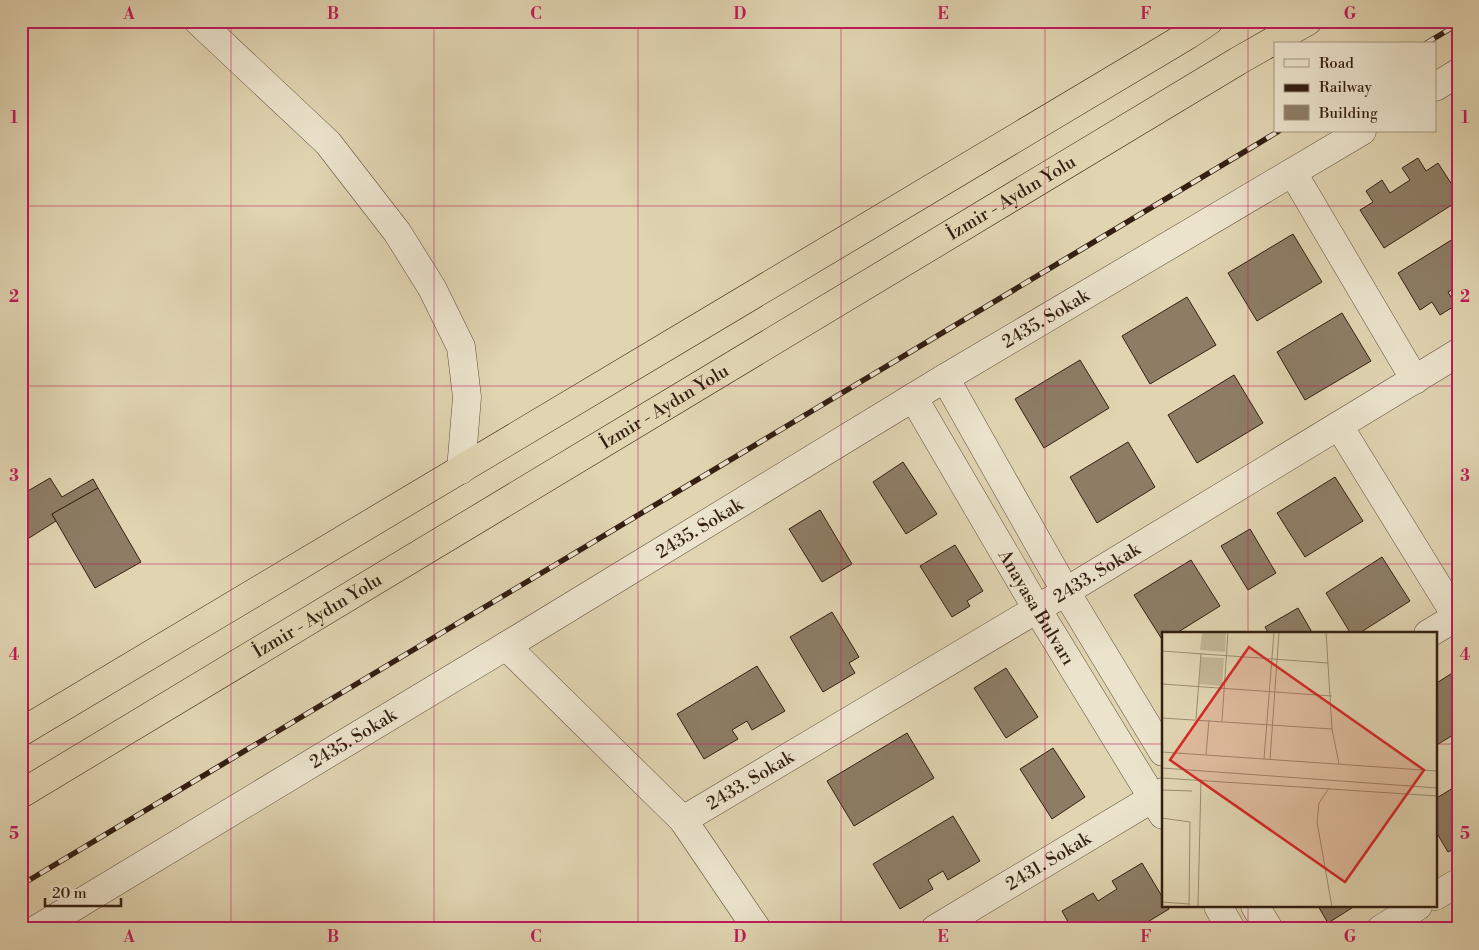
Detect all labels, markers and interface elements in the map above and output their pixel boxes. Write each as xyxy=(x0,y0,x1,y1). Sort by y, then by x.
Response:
text: A xyxy=(122,4,135,24)
text: B xyxy=(327,4,339,24)
text: C xyxy=(530,4,542,24)
text: D xyxy=(734,4,747,24)
text: E xyxy=(937,4,949,24)
text: F xyxy=(1140,4,1152,24)
text: G xyxy=(1344,4,1357,24)
legend xyxy=(1274,42,1436,132)
text: Road xyxy=(1319,54,1354,73)
text: Railway xyxy=(1319,78,1373,97)
text: Building xyxy=(1318,104,1378,123)
text: 1 xyxy=(10,108,18,128)
text: 1 xyxy=(1461,108,1469,128)
street label: İzmir - Aydın Yolu xyxy=(943,150,1080,245)
street label: 2435. Sokak xyxy=(998,283,1095,353)
text: 2 xyxy=(9,287,19,307)
text: 2 xyxy=(1460,287,1470,307)
street label: İzmir - Aydın Yolu xyxy=(596,359,733,454)
text: 3 xyxy=(9,466,19,486)
text: 3 xyxy=(1460,466,1470,486)
street label: 2435. Sokak xyxy=(651,492,748,563)
street label: 2433. Sokak xyxy=(1049,537,1146,608)
street label: Anayasa Bulvarı xyxy=(993,545,1080,669)
street label: İzmir - Aydın Yolu xyxy=(249,568,387,663)
inset map xyxy=(1162,632,1436,908)
text: 4 xyxy=(9,645,20,665)
text: 4 xyxy=(1460,645,1471,665)
street label: 2435. Sokak xyxy=(305,702,402,773)
street label: 2433. Sokak xyxy=(702,744,799,815)
text: 5 xyxy=(9,824,19,844)
text: 5 xyxy=(1460,824,1470,844)
street label: 2431. Sokak xyxy=(1001,826,1096,895)
scale bar xyxy=(45,875,121,907)
text: 20 m xyxy=(52,884,87,903)
text: A xyxy=(122,927,135,947)
text: B xyxy=(327,927,339,947)
text: C xyxy=(530,927,542,947)
text: D xyxy=(734,927,747,947)
text: E xyxy=(937,927,949,947)
text: F xyxy=(1140,927,1152,947)
text: G xyxy=(1344,927,1357,947)

